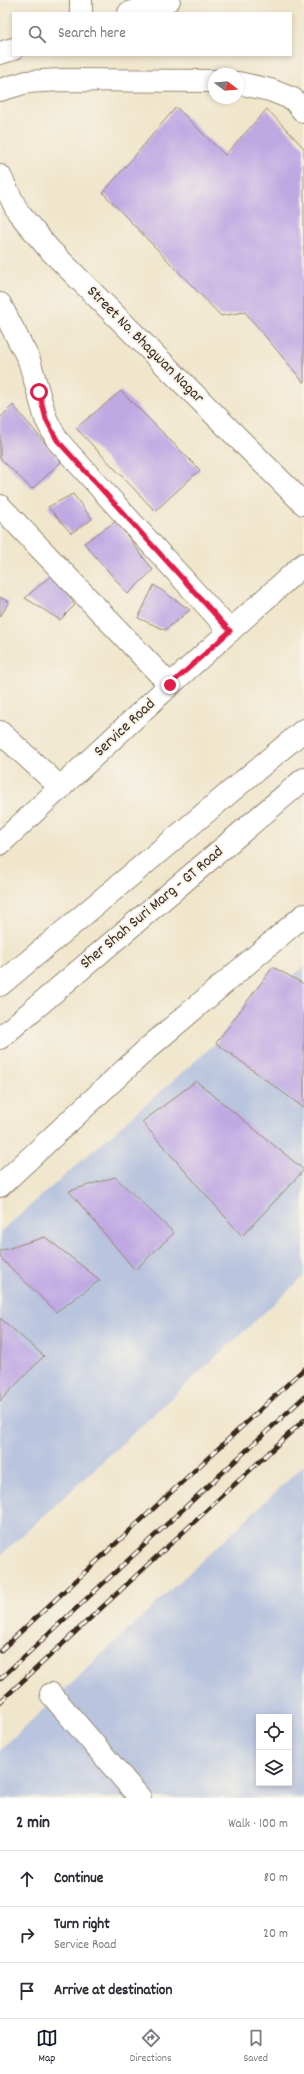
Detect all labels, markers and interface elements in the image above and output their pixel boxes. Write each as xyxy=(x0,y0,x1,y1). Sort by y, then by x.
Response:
search box xyxy=(12,12,292,56)
icon: search xyxy=(26,23,48,45)
text: Search here xyxy=(58,23,126,45)
north arrow xyxy=(208,68,244,104)
street label: Street No. Bhagwan Nagar xyxy=(81,281,209,409)
route start xyxy=(30,383,48,401)
route end xyxy=(161,676,179,694)
street label: Service Road xyxy=(89,693,161,763)
street label: Sher Shah Suri Marg - GT Road xyxy=(75,841,229,975)
map controls xyxy=(256,1714,292,1786)
button: locate xyxy=(256,1714,292,1750)
button: layers xyxy=(256,1750,292,1786)
text: 2 min xyxy=(16,1812,50,1836)
text: Walk · 100 m xyxy=(228,1815,288,1834)
icon: ahead xyxy=(16,1868,38,1890)
text: Continue xyxy=(54,1868,103,1890)
text: 80 m xyxy=(264,1869,288,1888)
text: Turn right xyxy=(54,1914,110,1936)
icon: right xyxy=(16,1924,38,1946)
text: 20 m xyxy=(263,1925,288,1944)
text: Service Road xyxy=(54,1936,116,1955)
icon: arrive xyxy=(16,1980,38,2002)
text: Arrive at destination xyxy=(54,1980,172,2002)
tab: Map xyxy=(36,2027,58,2067)
tab: Directions xyxy=(130,2027,172,2067)
tab: Saved xyxy=(243,2027,268,2067)

